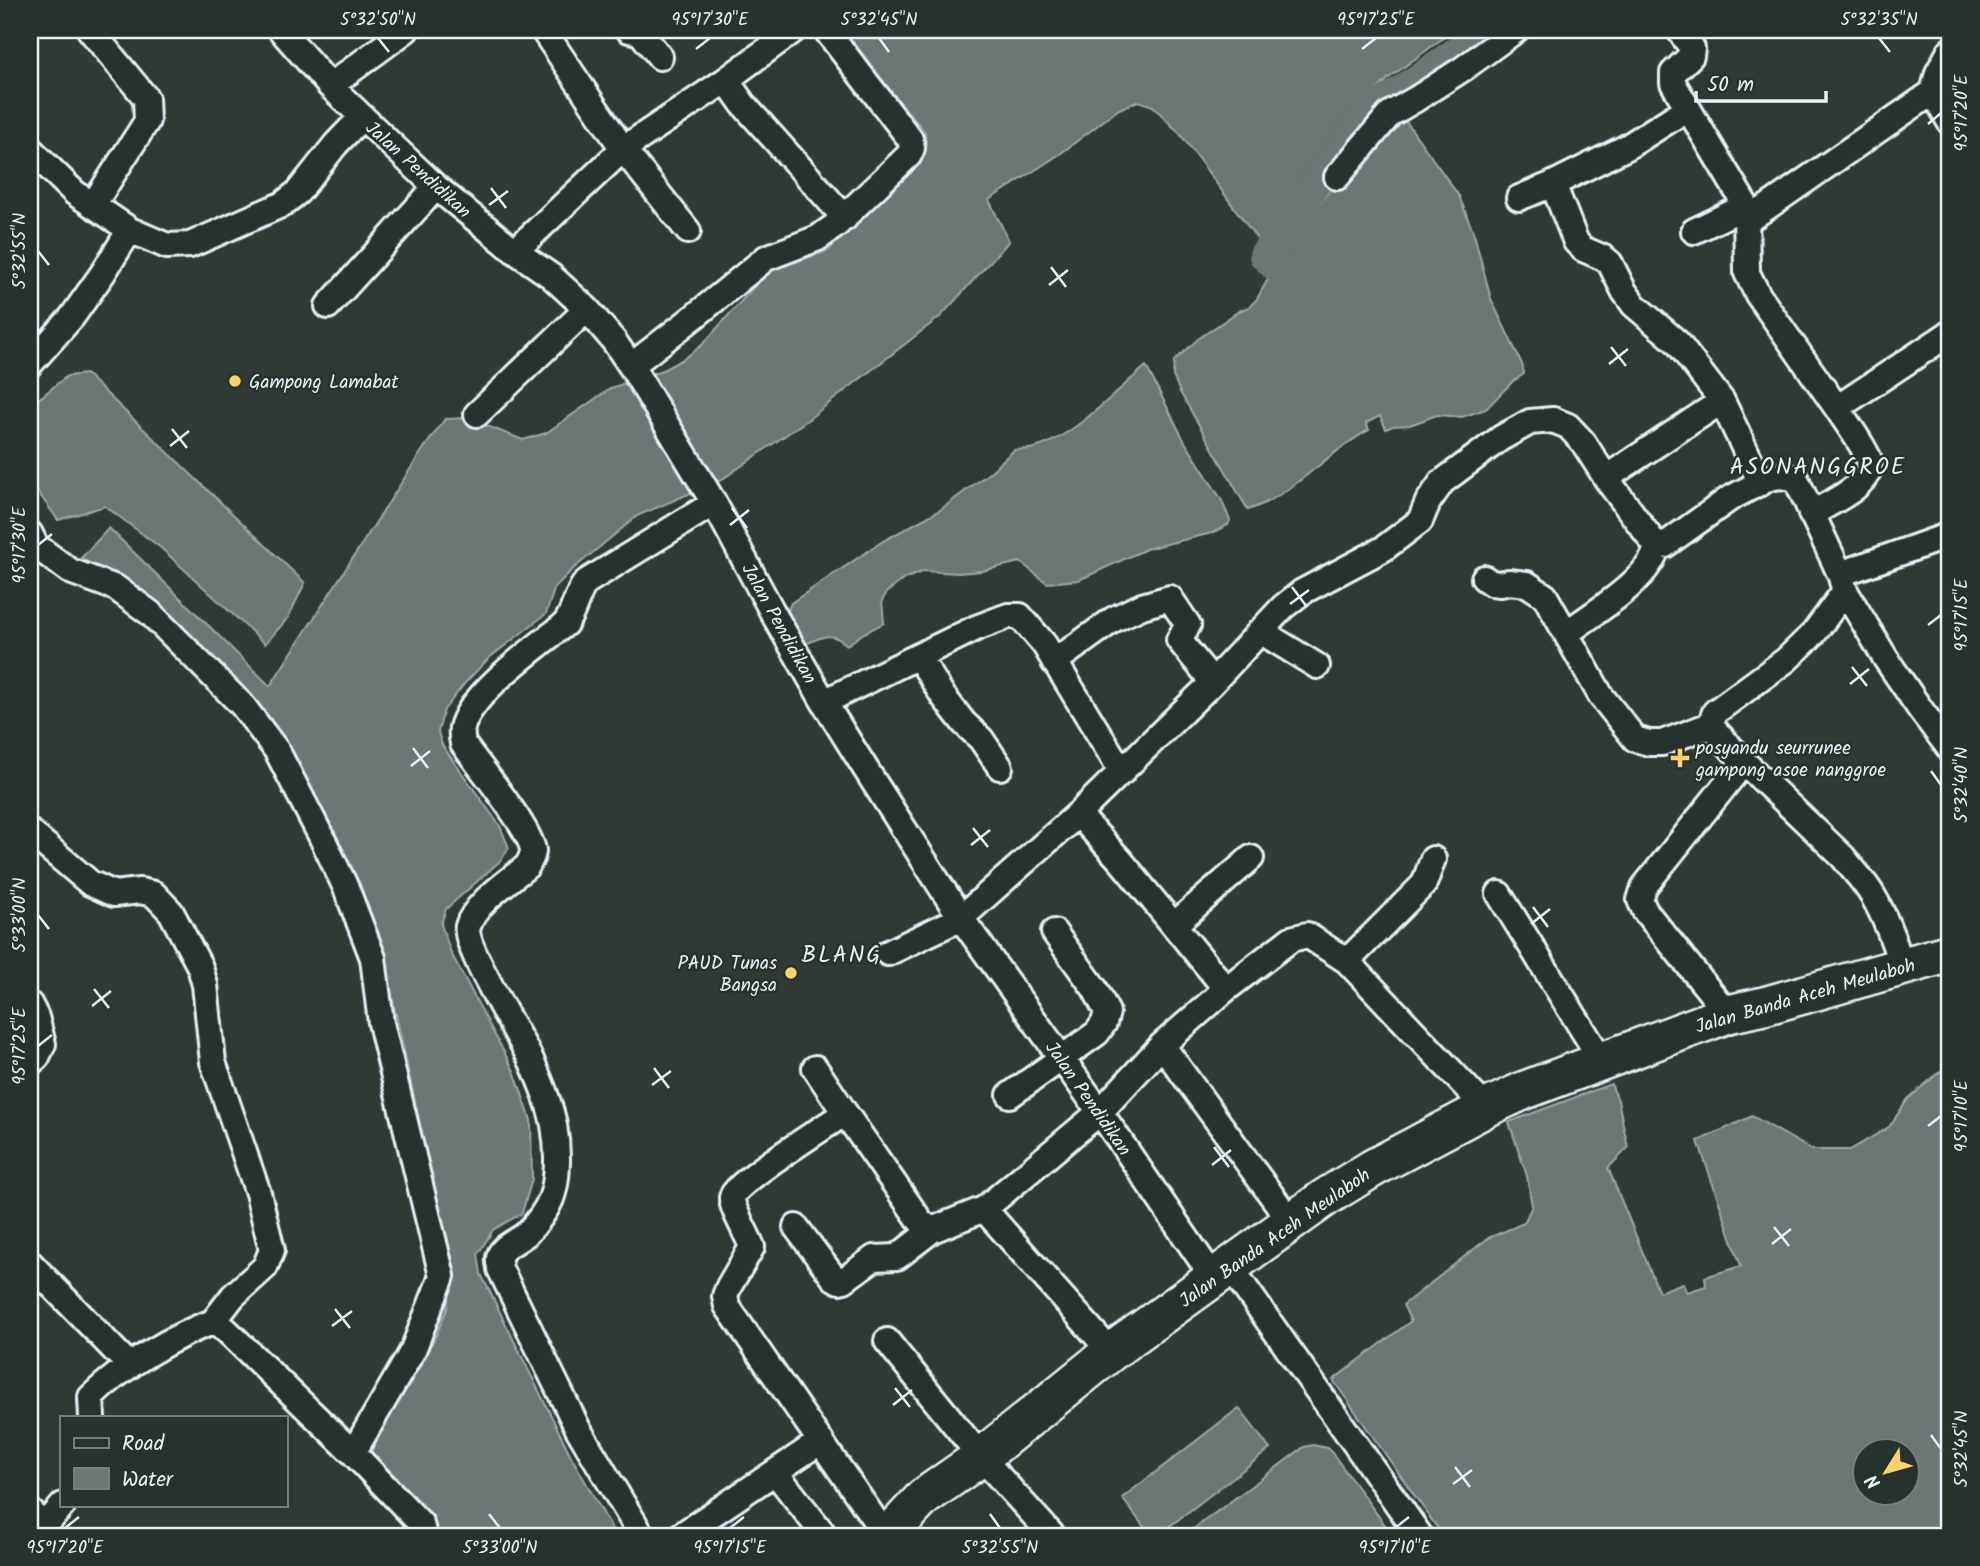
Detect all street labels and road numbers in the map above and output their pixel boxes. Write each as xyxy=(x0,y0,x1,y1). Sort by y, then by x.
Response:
street label: Jalan Pendidikan xyxy=(358,114,478,226)
street label: Jalan Pendidikan xyxy=(733,558,824,690)
street label: Jalan Banda Aceh Meulaboh xyxy=(1692,951,1919,1043)
street label: Jalan Pendidikan xyxy=(1037,1036,1138,1163)
street label: Jalan Banda Aceh Meulaboh xyxy=(1173,1161,1377,1316)

